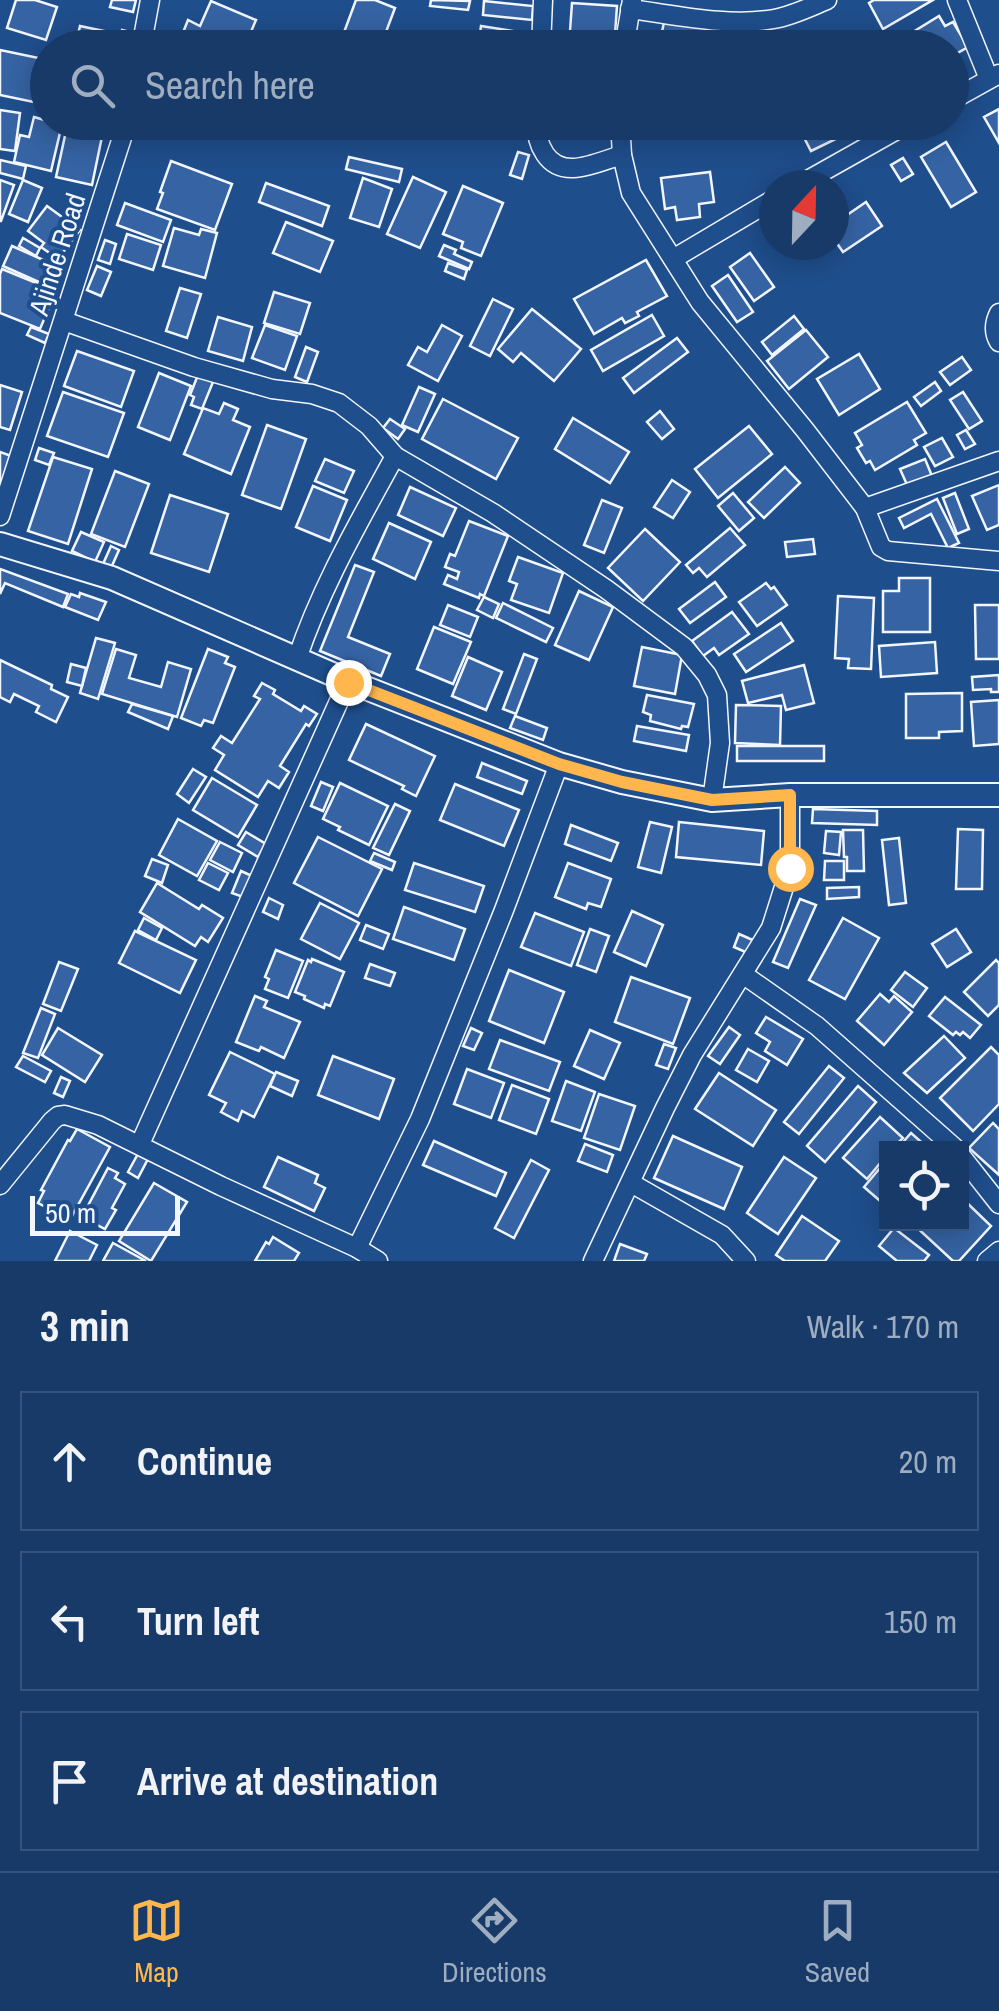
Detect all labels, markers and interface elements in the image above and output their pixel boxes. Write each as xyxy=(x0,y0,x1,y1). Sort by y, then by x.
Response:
search box xyxy=(30,30,969,140)
icon: search xyxy=(65,58,120,113)
text: Search here xyxy=(145,60,315,111)
north arrow xyxy=(759,170,849,260)
street label: Ajinde Road xyxy=(19,188,95,321)
route end xyxy=(326,660,372,706)
route start xyxy=(768,846,814,892)
map controls xyxy=(879,1141,969,1231)
button: locate xyxy=(879,1141,969,1231)
scale bar xyxy=(30,1191,180,1236)
text: 50 m xyxy=(45,1194,96,1232)
text: 3 min xyxy=(40,1298,130,1354)
text: Walk · 170 m xyxy=(807,1305,959,1348)
icon: ahead xyxy=(42,1434,97,1489)
text: Continue xyxy=(137,1436,272,1487)
text: 20 m xyxy=(899,1440,957,1483)
icon: left xyxy=(42,1594,97,1649)
text: Turn left xyxy=(137,1596,259,1647)
text: 150 m xyxy=(884,1600,957,1643)
icon: arrive xyxy=(42,1754,97,1809)
text: Arrive at destination xyxy=(137,1756,438,1807)
tab: Map xyxy=(129,1893,184,1991)
tab: Directions xyxy=(442,1893,547,1991)
tab: Saved xyxy=(805,1893,870,1991)

